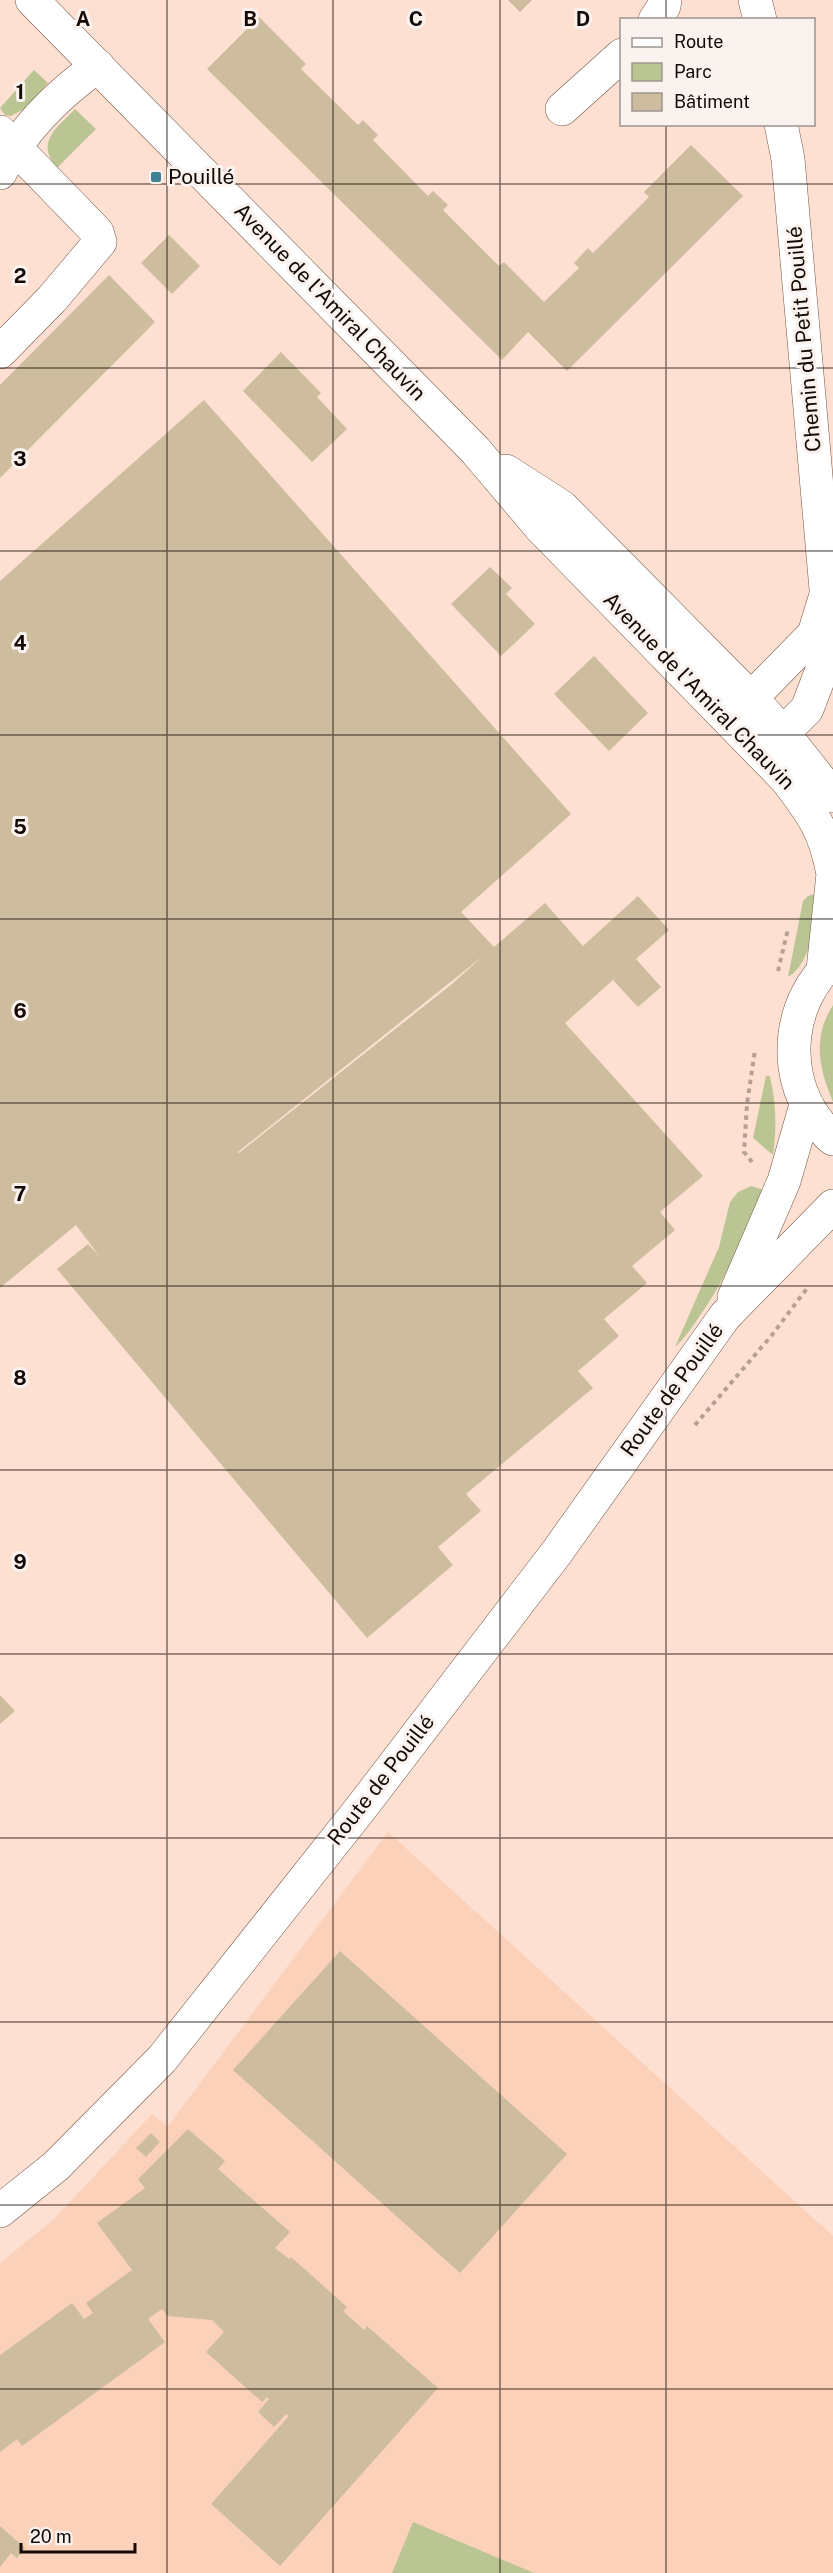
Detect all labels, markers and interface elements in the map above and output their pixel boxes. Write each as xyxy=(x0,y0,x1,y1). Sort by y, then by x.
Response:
text: A xyxy=(76,7,90,31)
text: B xyxy=(243,7,257,31)
text: C xyxy=(409,7,423,31)
text: D xyxy=(576,7,590,31)
legend xyxy=(620,18,815,126)
text: Route xyxy=(674,31,723,52)
text: Parc xyxy=(674,61,712,82)
text: 1 xyxy=(16,80,24,104)
text: Bâtiment xyxy=(674,91,750,112)
place label: Pouillé xyxy=(168,164,234,189)
marker: Pouillé xyxy=(149,170,163,184)
street label: Avenue de l'Amiral Chauvin xyxy=(229,198,431,405)
street label: Chemin du Petit Pouillé xyxy=(781,225,826,453)
text: 2 xyxy=(14,264,26,288)
text: 3 xyxy=(13,447,27,471)
street label: Avenue de l'Amiral Chauvin xyxy=(598,587,800,794)
text: 4 xyxy=(13,631,27,655)
text: 5 xyxy=(13,815,27,839)
text: 6 xyxy=(13,999,27,1023)
text: 7 xyxy=(14,1182,26,1206)
street label: Route de Pouillé xyxy=(615,1318,728,1461)
text: 8 xyxy=(13,1366,27,1390)
text: 9 xyxy=(13,1550,27,1574)
street label: Route de Pouillé xyxy=(322,1710,439,1850)
scale bar xyxy=(21,2516,135,2554)
text: 20 m xyxy=(30,2526,72,2547)

